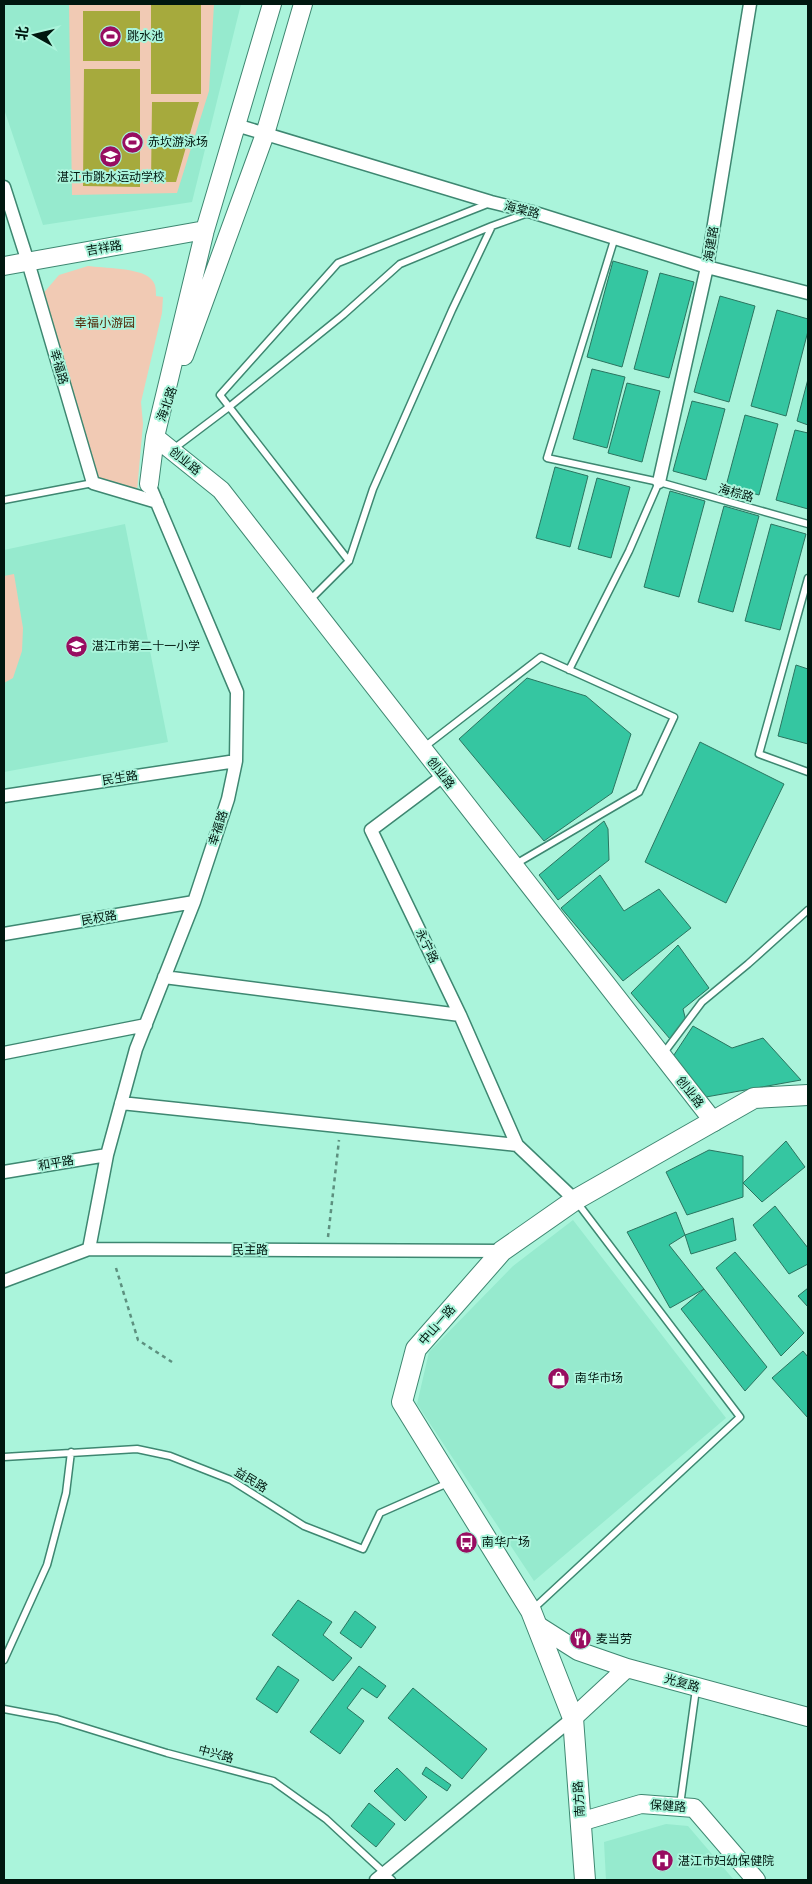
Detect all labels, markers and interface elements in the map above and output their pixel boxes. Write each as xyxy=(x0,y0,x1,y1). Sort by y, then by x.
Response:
north arrow xyxy=(10,10,60,60)
sports icon: 跳水池 xyxy=(99,24,123,48)
text: 北 xyxy=(12,25,31,41)
place label: 跳水池 xyxy=(127,28,163,43)
sports icon: 赤坎游泳场 xyxy=(120,130,144,154)
place label: 赤坎游泳场 xyxy=(148,134,208,149)
school or university icon: 湛江市跳水运动学校 xyxy=(99,144,123,168)
place label: 湛江市跳水运动学校 xyxy=(57,169,165,184)
street label: 海棠路 xyxy=(503,198,541,221)
street label: 海建路 xyxy=(700,225,721,263)
street label: 吉祥路 xyxy=(85,237,123,258)
park label: 幸福小游园 xyxy=(75,315,135,330)
street label: 幸福路 xyxy=(47,347,72,386)
street label: 海北路 xyxy=(153,384,180,423)
street label: 创业路 xyxy=(167,443,204,478)
street label: 海棕路 xyxy=(717,480,756,505)
school or university icon: 湛江市第二十一小学 xyxy=(64,634,88,658)
place label: 湛江市第二十一小学 xyxy=(92,638,200,653)
street label: 创业路 xyxy=(424,754,458,791)
street label: 民生路 xyxy=(101,767,139,788)
street label: 幸福路 xyxy=(205,808,230,847)
street label: 民权路 xyxy=(80,907,118,928)
street label: 永宁路 xyxy=(413,926,442,965)
street label: 创业路 xyxy=(673,1073,707,1110)
street label: 和平路 xyxy=(37,1152,75,1173)
street label: 民主路 xyxy=(232,1242,268,1257)
street label: 中山一路 xyxy=(415,1302,458,1348)
shop icon: 南华市场 xyxy=(547,1366,571,1390)
place label: 南华市场 xyxy=(575,1370,623,1385)
street label: 益民路 xyxy=(232,1464,271,1495)
bus stop icon: 南华广场 xyxy=(454,1530,478,1554)
place label: 南华广场 xyxy=(482,1534,530,1549)
restaurant icon: 麦当劳 xyxy=(568,1627,592,1651)
place label: 麦当劳 xyxy=(596,1631,632,1646)
street label: 光复路 xyxy=(663,1670,702,1695)
street label: 中兴路 xyxy=(197,1742,235,1765)
street label: 南方路 xyxy=(570,1781,587,1818)
street label: 保健路 xyxy=(650,1797,687,1814)
hospital icon: 湛江市妇幼保健院 xyxy=(650,1849,674,1873)
place label: 湛江市妇幼保健院 xyxy=(678,1853,774,1868)

